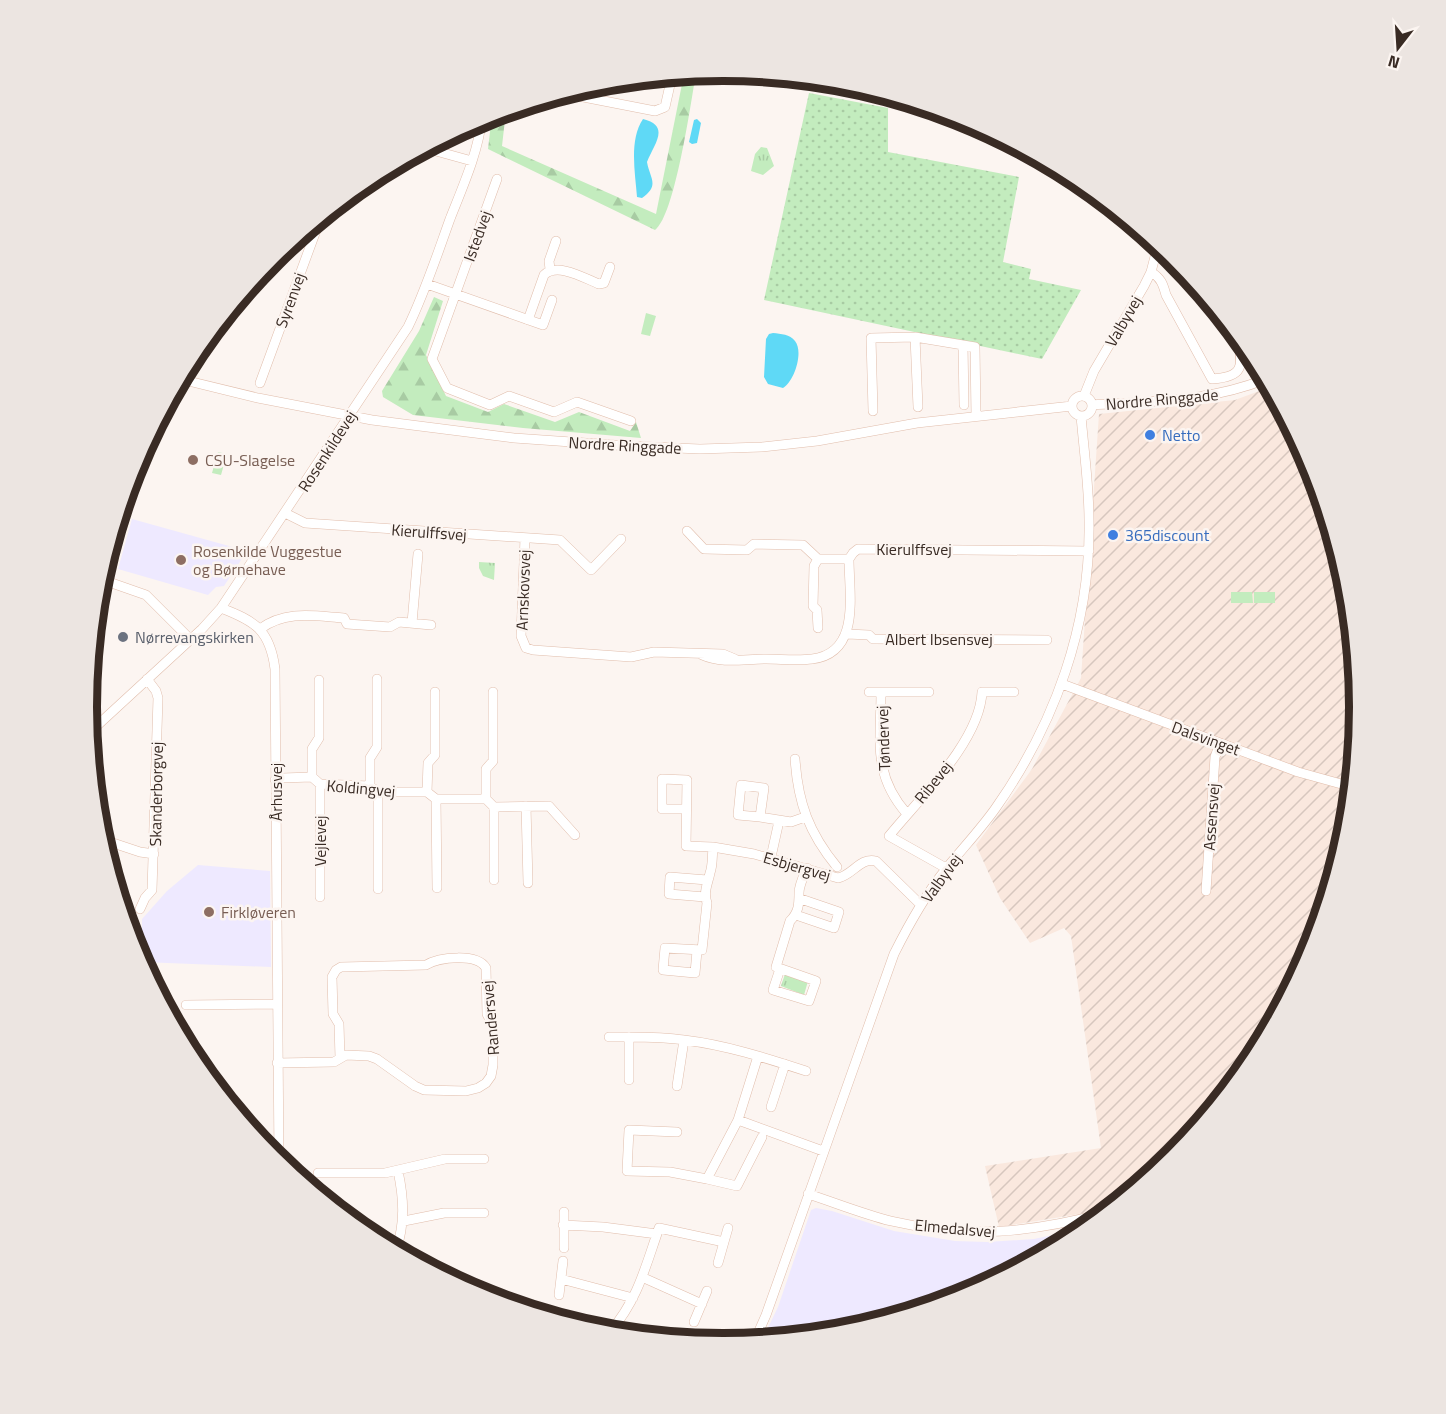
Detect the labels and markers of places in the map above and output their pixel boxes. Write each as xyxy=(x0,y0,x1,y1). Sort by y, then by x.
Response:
place label: Netto xyxy=(1162,423,1200,447)
marker: Netto xyxy=(1143,428,1157,442)
place label: CSU-Slagelse xyxy=(205,448,295,472)
marker: CSU-Slagelse xyxy=(186,453,200,467)
place label: 365discount xyxy=(1125,523,1210,547)
marker: 365discount xyxy=(1106,528,1120,542)
place label: Rosenkilde Vuggestue og Børnehave xyxy=(193,539,342,581)
marker: Rosenkilde Vuggestue og Børnehave xyxy=(174,553,188,567)
place label: Nørrevangskirken xyxy=(135,625,254,649)
marker: Nørrevangskirken xyxy=(116,630,130,644)
place label: Firkløveren xyxy=(221,900,296,924)
marker: Firkløveren xyxy=(202,905,216,919)

